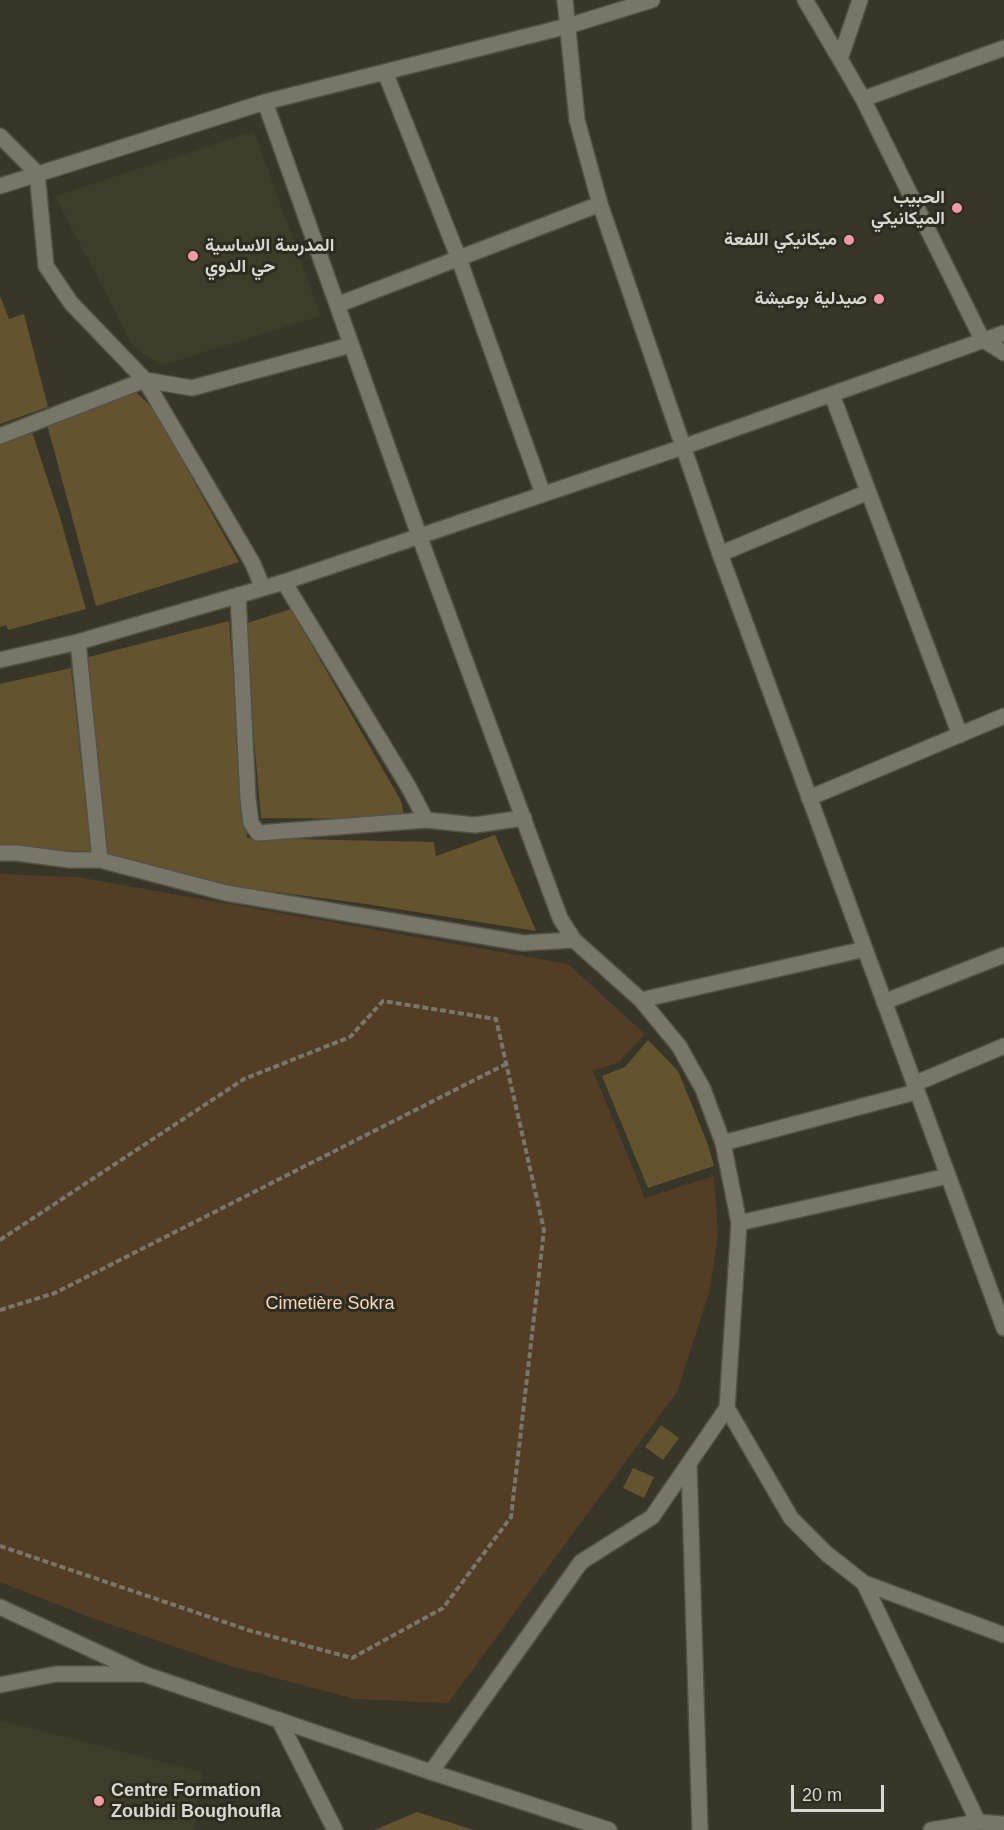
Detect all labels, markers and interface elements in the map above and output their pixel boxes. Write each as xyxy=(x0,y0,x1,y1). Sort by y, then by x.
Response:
place label: الحبيب الميكانيكي xyxy=(871,187,945,230)
marker: الحبيب الميكانيكي xyxy=(950,201,964,215)
place label: ميكانيكي اللفعة xyxy=(724,229,837,251)
marker: ميكانيكي اللفعة xyxy=(842,233,856,247)
place label: المدرسة الاساسية حي الدوي xyxy=(205,235,334,278)
marker: المدرسة الاساسية حي الدوي xyxy=(186,249,200,263)
place label: صيدلية بوعيشة xyxy=(754,288,867,310)
marker: صيدلية بوعيشة xyxy=(872,292,886,306)
park label: Cimetière Sokra xyxy=(265,1293,395,1315)
scale bar xyxy=(794,1773,887,1811)
place label: Centre Formation Zoubidi Boughoufla xyxy=(111,1780,281,1822)
text: 20 m xyxy=(802,1785,842,1805)
marker: Centre Formation Zoubidi Boughoufla xyxy=(92,1794,106,1808)

